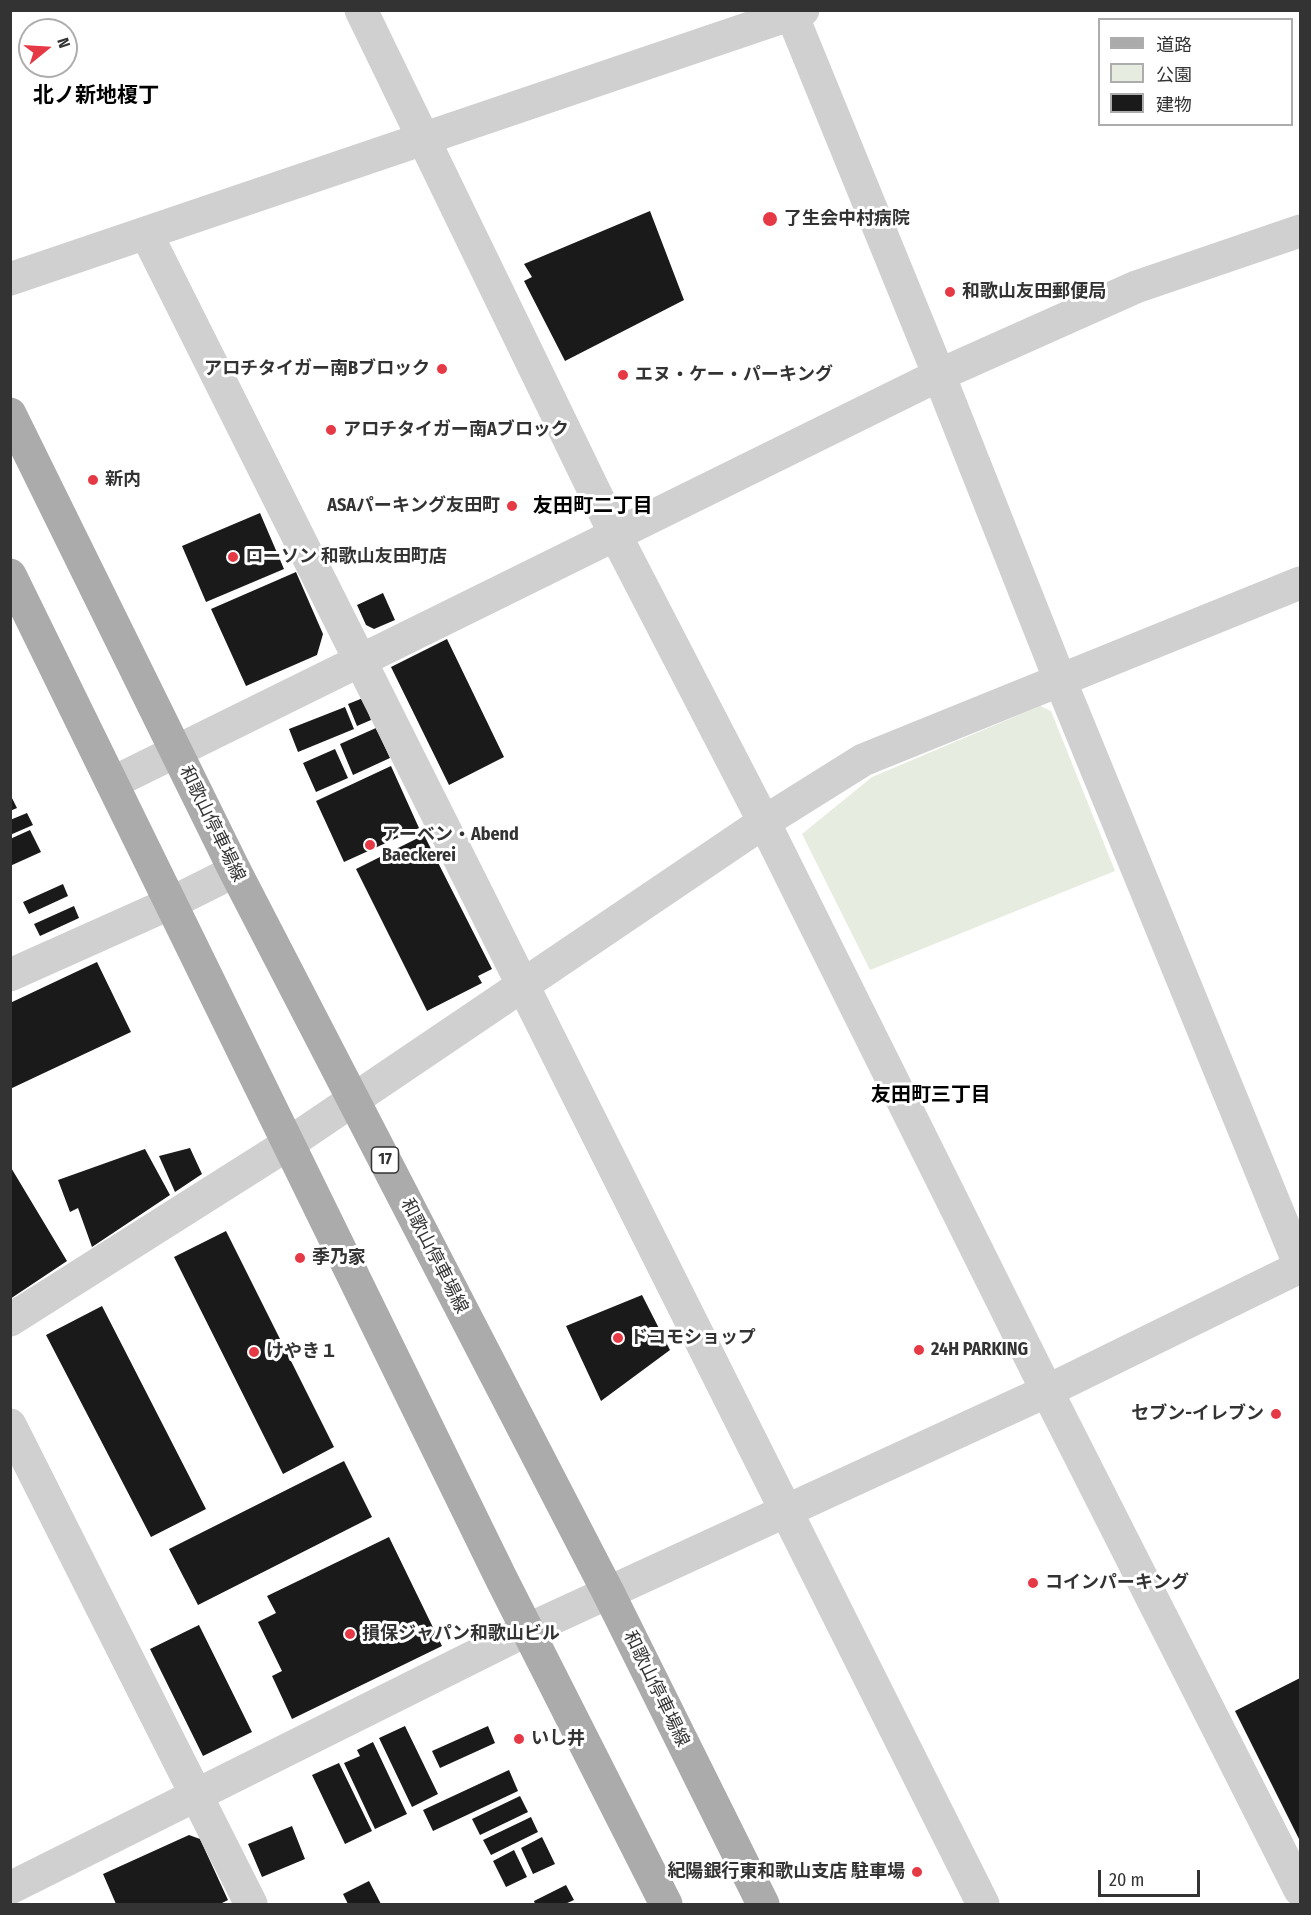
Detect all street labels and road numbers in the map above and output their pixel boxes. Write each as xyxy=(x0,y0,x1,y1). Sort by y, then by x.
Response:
street label: 和歌山停車場線 xyxy=(175,763,249,885)
road number: 17 xyxy=(372,1147,398,1173)
street label: 和歌山停車場線 xyxy=(396,1195,472,1317)
street label: 和歌山停車場線 xyxy=(619,1628,693,1750)

